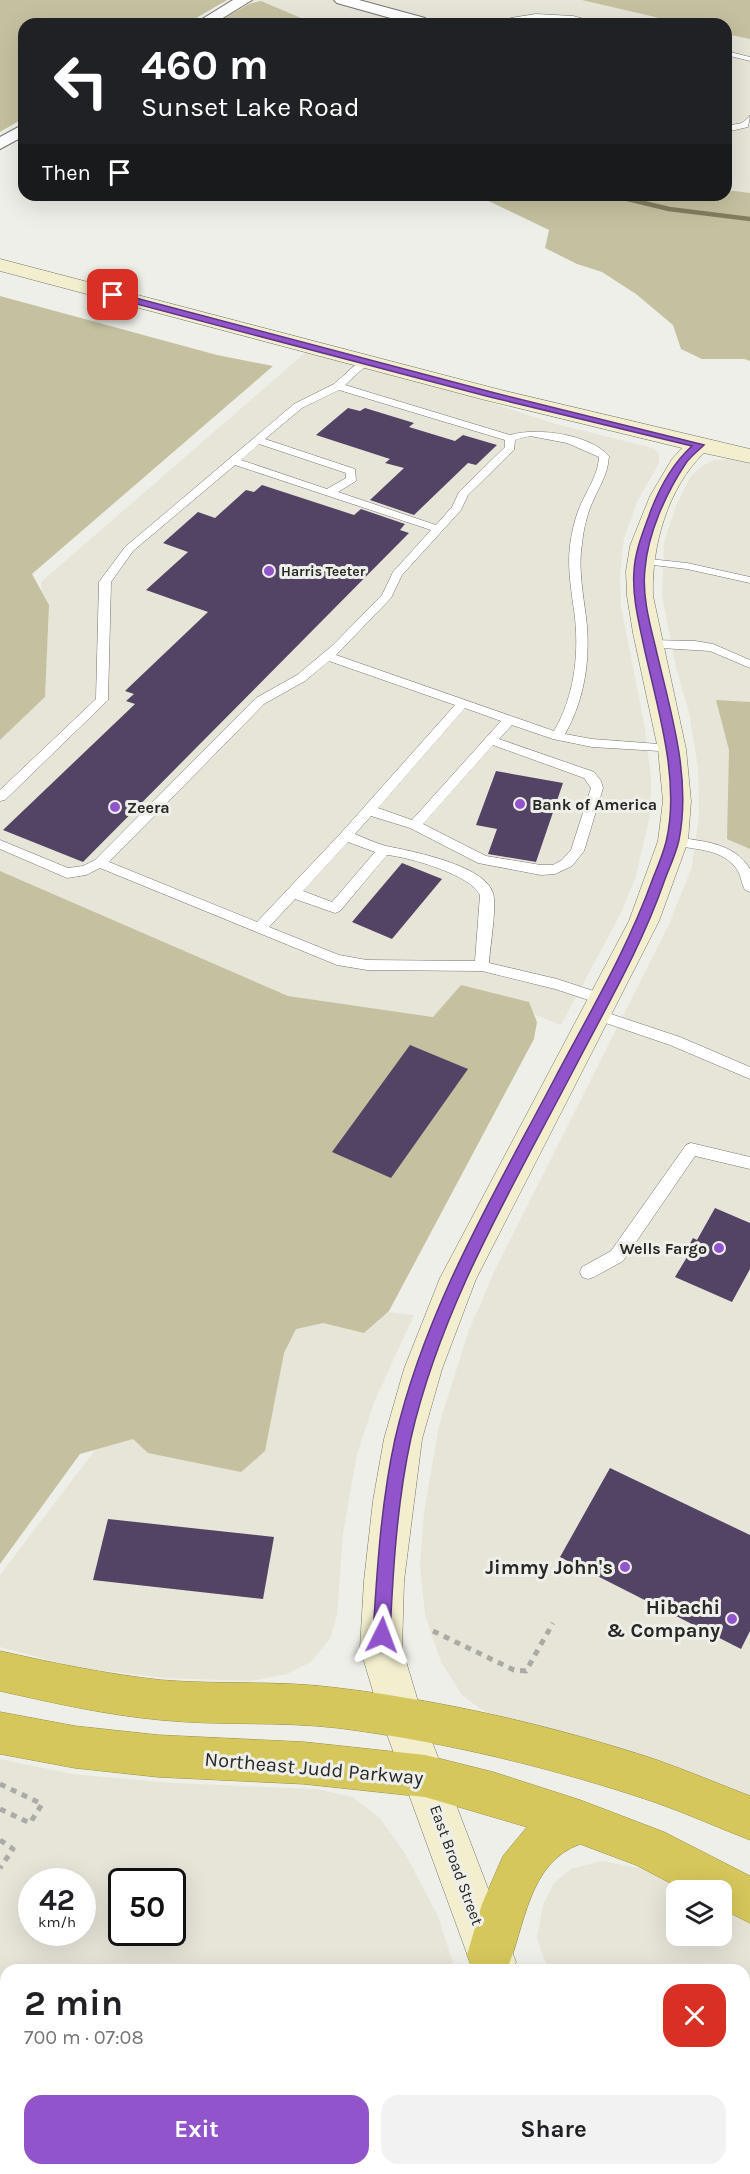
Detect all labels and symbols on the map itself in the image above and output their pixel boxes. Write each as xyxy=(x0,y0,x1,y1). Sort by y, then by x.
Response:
pin xyxy=(87,269,138,320)
place label: Harris Teeter xyxy=(281,563,366,580)
marker: Harris Teeter xyxy=(262,564,276,578)
place label: Bank of America xyxy=(532,795,657,814)
marker: Bank of America xyxy=(513,797,527,811)
place label: Zeera xyxy=(127,798,170,817)
marker: Zeera xyxy=(108,800,122,814)
place label: Wells Fargo xyxy=(620,1239,707,1258)
marker: Wells Fargo xyxy=(712,1241,726,1255)
place label: Jimmy John's xyxy=(485,1556,613,1579)
marker: Jimmy John's xyxy=(618,1560,632,1574)
place label: Hibachi & Company xyxy=(606,1596,720,1642)
position arrow xyxy=(350,1603,414,1667)
marker: Hibachi & Company xyxy=(725,1612,739,1626)
street label: Northeast Judd Parkway xyxy=(204,1747,424,1790)
street label: East Broad Street xyxy=(426,1802,487,1928)
speed limit sign: 50 xyxy=(108,1868,186,1946)

